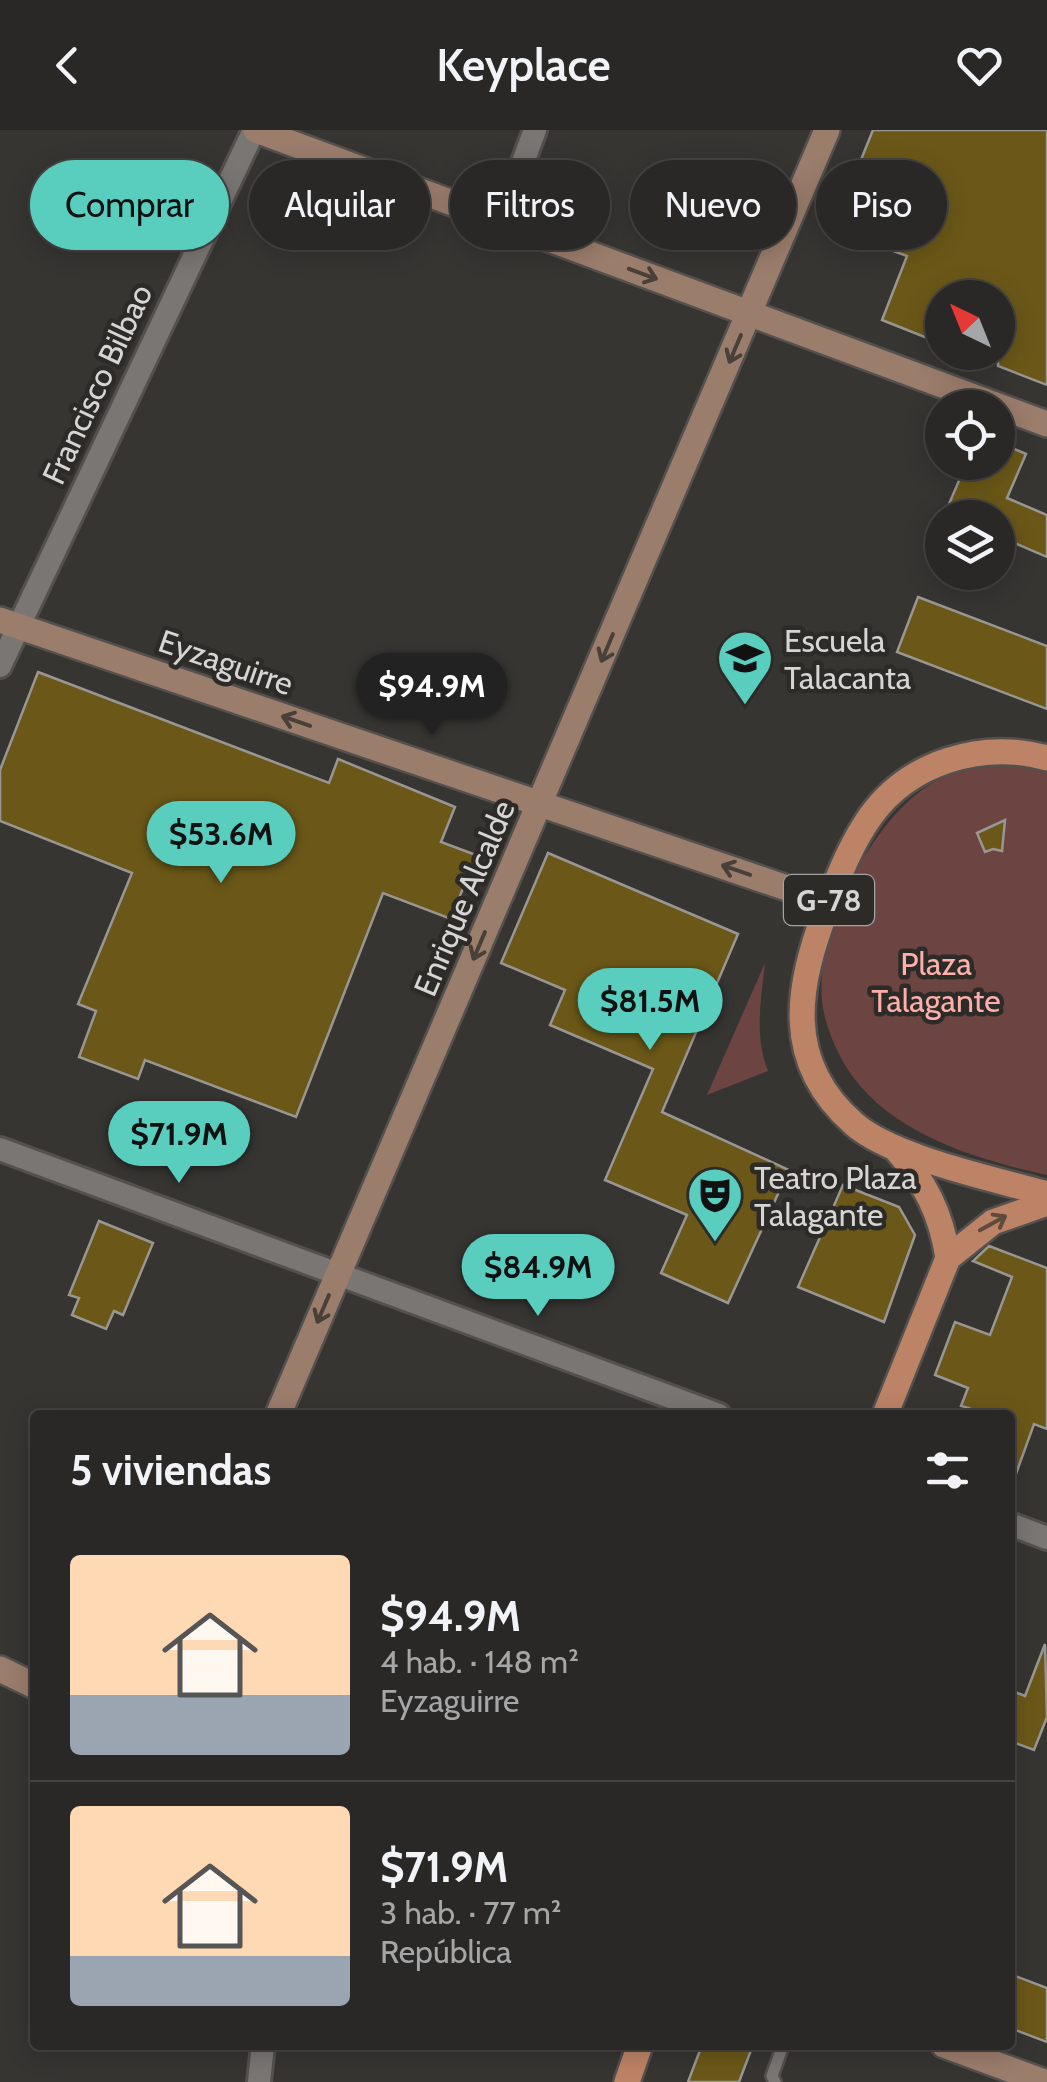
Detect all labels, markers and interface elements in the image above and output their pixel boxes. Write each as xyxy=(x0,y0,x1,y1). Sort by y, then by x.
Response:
icon: back xyxy=(40,38,95,93)
text: Keyplace xyxy=(436,38,611,92)
icon: heart xyxy=(952,38,1007,93)
chip: Comprar xyxy=(30,160,229,250)
chip: Alquilar xyxy=(249,160,430,250)
chip: Filtros xyxy=(450,160,610,250)
chip: Nuevo xyxy=(630,160,796,250)
chip: Piso xyxy=(816,160,947,250)
one-way arrow xyxy=(627,266,657,284)
street label: Francisco Bilbao xyxy=(34,278,160,490)
north arrow xyxy=(925,280,1015,370)
map controls xyxy=(925,280,1015,590)
one-way arrow xyxy=(725,333,743,364)
button: locate xyxy=(925,390,1015,480)
button: layers xyxy=(925,500,1015,590)
street label: Eyzaguirre xyxy=(154,621,298,703)
place label: Escuela Talacanta xyxy=(784,621,912,697)
school or university icon: Escuela Talacanta xyxy=(715,628,775,707)
one-way arrow xyxy=(597,632,615,663)
pin: $94.9M xyxy=(351,653,513,738)
text: $94.9M xyxy=(378,666,486,705)
one-way arrow xyxy=(280,710,312,728)
street label: Enrique Alcalde xyxy=(405,794,523,1002)
pin: $53.6M xyxy=(140,801,302,886)
text: $53.6M xyxy=(169,814,273,853)
one-way arrow xyxy=(721,860,753,878)
road number: G-78 xyxy=(784,875,874,925)
one-way arrow xyxy=(469,930,487,961)
park label: Plaza Talagante xyxy=(871,944,1001,1020)
pin: $81.5M xyxy=(569,968,731,1053)
text: $81.5M xyxy=(600,981,700,1020)
pin: $71.9M xyxy=(98,1101,260,1186)
text: $71.9M xyxy=(130,1114,228,1153)
place label: Teatro Plaza Talagante xyxy=(754,1158,917,1234)
theatre icon: Teatro Plaza Talagante xyxy=(685,1165,745,1244)
one-way arrow xyxy=(978,1213,1008,1233)
pin: $84.9M xyxy=(457,1234,619,1319)
text: $84.9M xyxy=(484,1247,592,1286)
one-way arrow xyxy=(313,1293,331,1324)
icon: filters xyxy=(920,1443,975,1498)
text: 5 viviendas xyxy=(70,1444,271,1496)
text: $94.9M xyxy=(380,1590,521,1642)
icon: home xyxy=(150,1595,270,1715)
text: 4 hab. · 148 m² xyxy=(380,1642,579,1681)
text: Eyzaguirre xyxy=(380,1681,520,1720)
text: $71.9M xyxy=(380,1841,508,1893)
icon: home xyxy=(150,1846,270,1966)
text: 3 hab. · 77 m² xyxy=(380,1893,561,1932)
text: República xyxy=(380,1932,512,1971)

